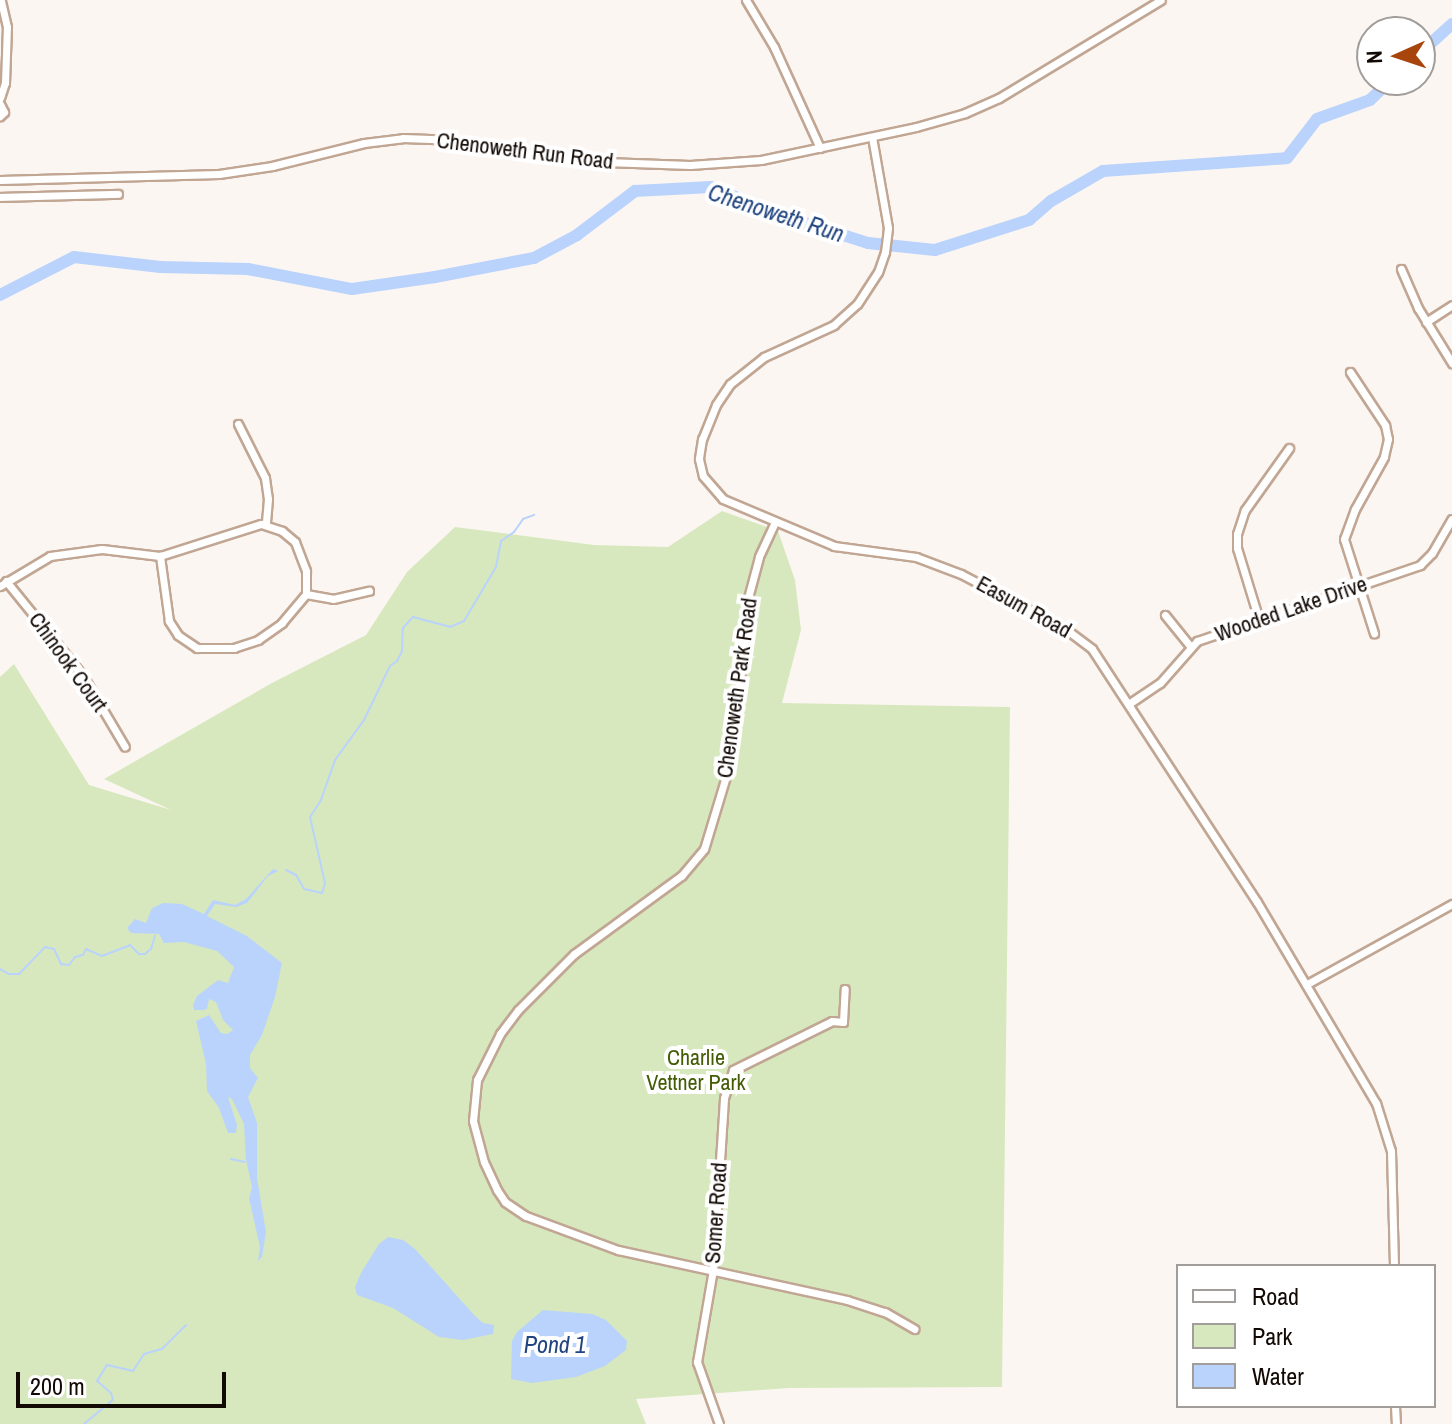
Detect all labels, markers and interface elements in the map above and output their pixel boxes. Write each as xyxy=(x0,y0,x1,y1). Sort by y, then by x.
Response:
north arrow xyxy=(1356,16,1436,96)
text: N xyxy=(1359,50,1389,64)
street label: Chenoweth Run Road xyxy=(435,127,615,175)
water label: Chenoweth Run xyxy=(704,178,848,248)
street label: Easum Road xyxy=(972,570,1076,644)
street label: Wooded Lake Drive xyxy=(1211,571,1371,647)
street label: Chenoweth Park Road xyxy=(711,596,763,780)
street label: Chinook Court xyxy=(23,607,113,717)
park label: Charlie Vettner Park xyxy=(646,1044,746,1096)
street label: Somer Road xyxy=(699,1162,733,1264)
legend xyxy=(1176,1264,1436,1408)
text: Road xyxy=(1252,1280,1299,1312)
text: Park xyxy=(1252,1320,1292,1352)
water label: Pond 1 xyxy=(524,1331,586,1359)
scale bar xyxy=(20,1356,230,1406)
text: Water xyxy=(1252,1360,1304,1392)
text: 200 m xyxy=(30,1370,85,1402)

